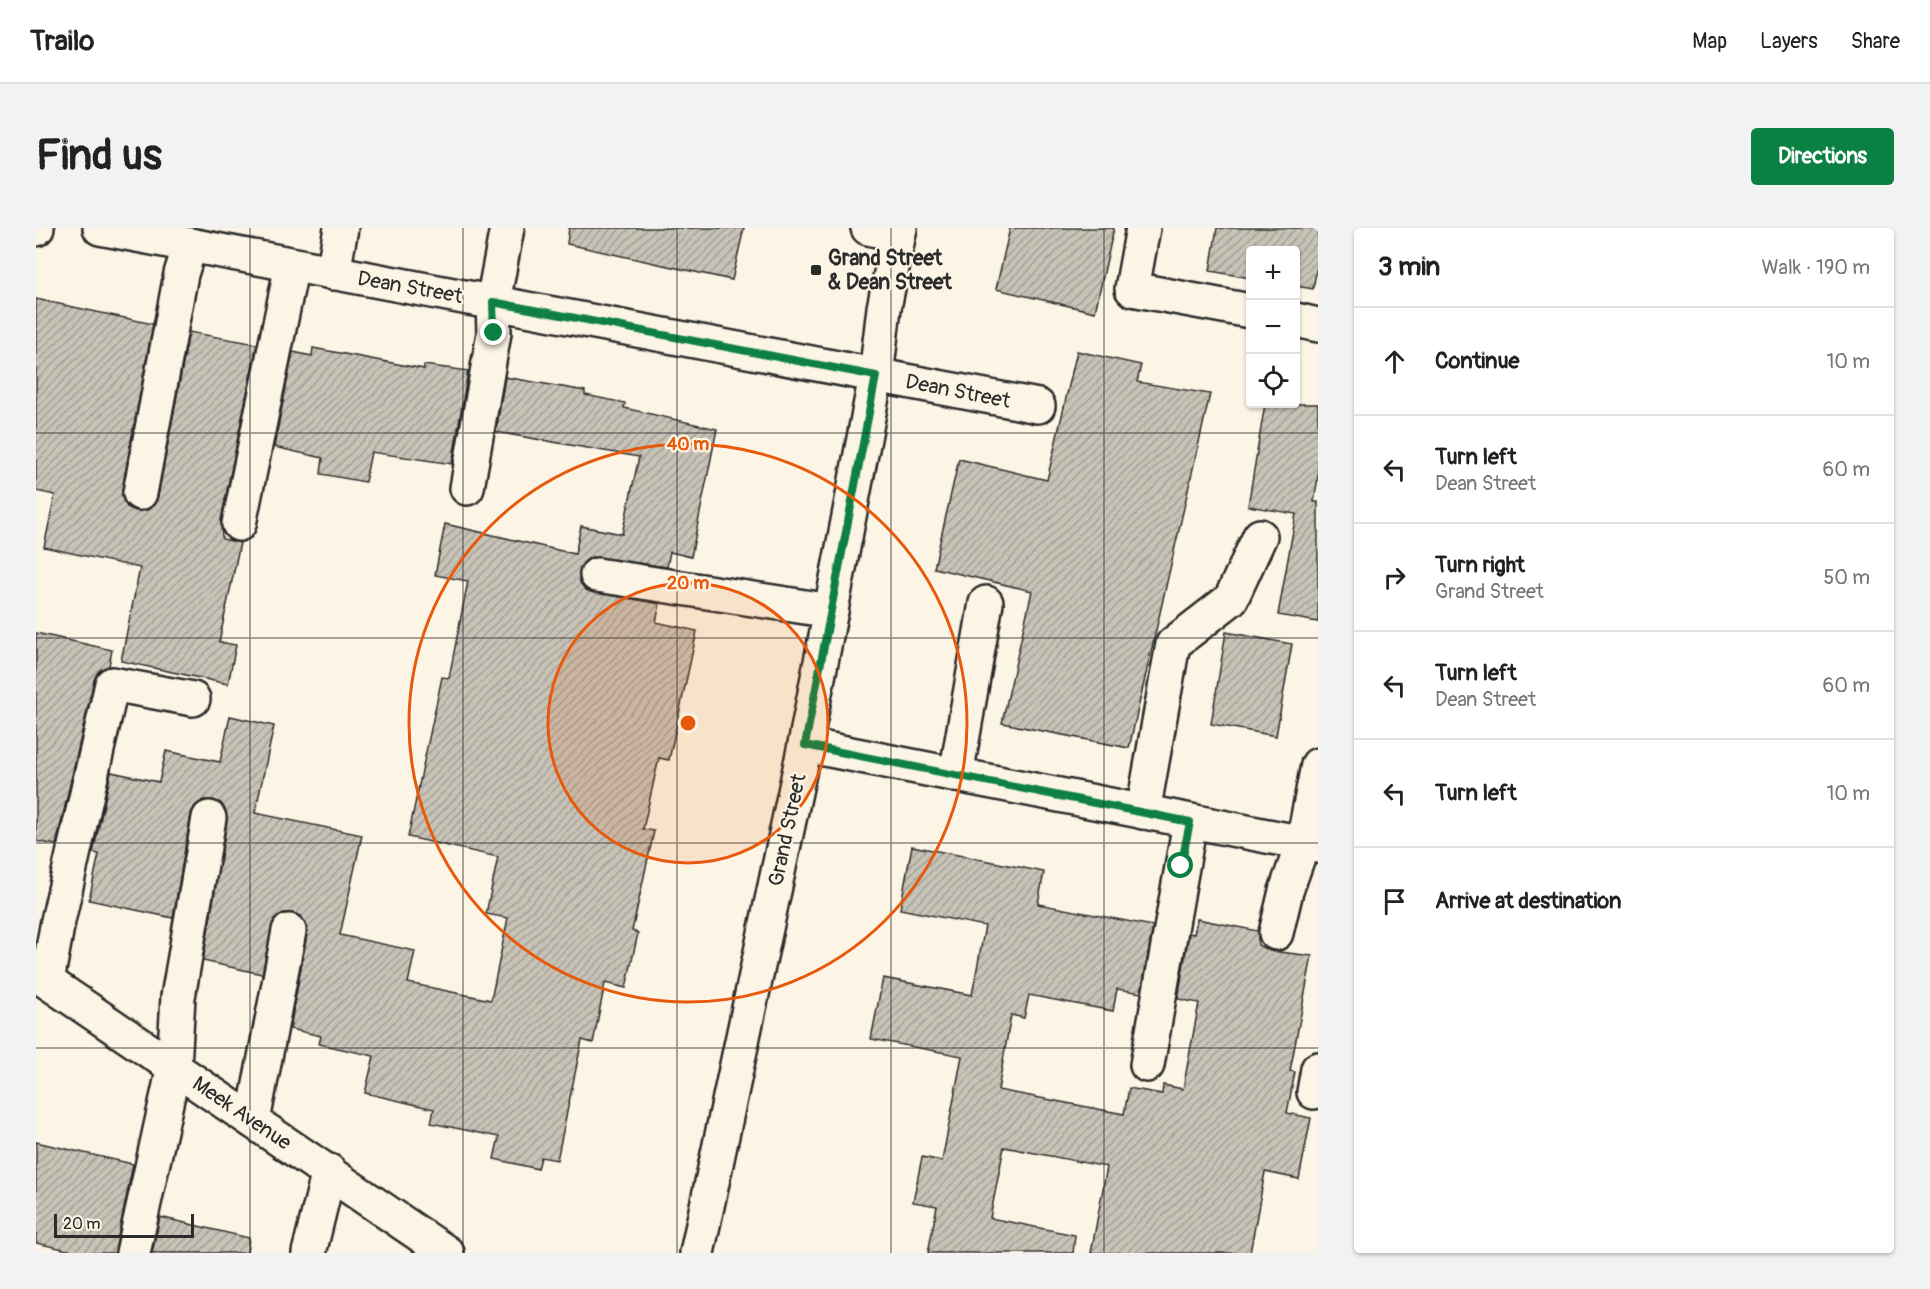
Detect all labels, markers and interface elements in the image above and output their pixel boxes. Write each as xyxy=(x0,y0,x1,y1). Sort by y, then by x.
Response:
text: Trailo xyxy=(30,24,94,59)
text: Map xyxy=(1692,28,1727,55)
text: Layers xyxy=(1760,28,1818,55)
text: Share xyxy=(1851,28,1900,55)
button: Directions xyxy=(1751,128,1894,185)
text: Find us xyxy=(36,130,162,182)
place label: Grand Street & Dean Street xyxy=(828,245,952,296)
map controls xyxy=(1246,246,1300,408)
button: + xyxy=(1246,246,1300,300)
text: 3 min xyxy=(1378,251,1440,283)
text: Walk · 190 m xyxy=(1762,255,1870,280)
marker: Grand Street & Dean Street xyxy=(809,263,823,277)
street label: Dean Street xyxy=(355,265,465,310)
button: − xyxy=(1246,300,1300,354)
route end xyxy=(480,319,506,345)
icon: ahead xyxy=(1378,345,1411,378)
text: Continue xyxy=(1435,347,1519,375)
text: 10 m xyxy=(1826,349,1870,374)
button: locate xyxy=(1246,354,1300,408)
street label: Dean Street xyxy=(903,368,1013,415)
text: 40 m xyxy=(667,433,709,456)
text: Turn left xyxy=(1435,443,1517,471)
icon: left xyxy=(1378,453,1411,486)
text: 60 m xyxy=(1823,457,1870,482)
text: Dean Street xyxy=(1435,471,1536,496)
text: Turn right xyxy=(1435,551,1525,579)
icon: right xyxy=(1378,561,1411,594)
text: 50 m xyxy=(1823,565,1870,590)
text: 20 m xyxy=(667,572,709,595)
text: Grand Street xyxy=(1435,579,1544,604)
text: Turn left xyxy=(1435,659,1517,687)
icon: left xyxy=(1378,669,1411,702)
text: 60 m xyxy=(1823,673,1870,698)
text: Dean Street xyxy=(1435,687,1536,712)
centre of rings xyxy=(678,713,698,733)
street label: Grand Street xyxy=(762,771,813,889)
icon: left xyxy=(1378,777,1411,810)
text: Turn left xyxy=(1435,779,1517,807)
text: 10 m xyxy=(1826,781,1870,806)
route start xyxy=(1167,852,1193,878)
icon: arrive xyxy=(1378,885,1411,918)
text: Arrive at destination xyxy=(1435,887,1621,915)
street label: Meek Avenue xyxy=(187,1070,297,1157)
scale bar xyxy=(54,1211,194,1238)
text: 20 m xyxy=(63,1214,101,1234)

